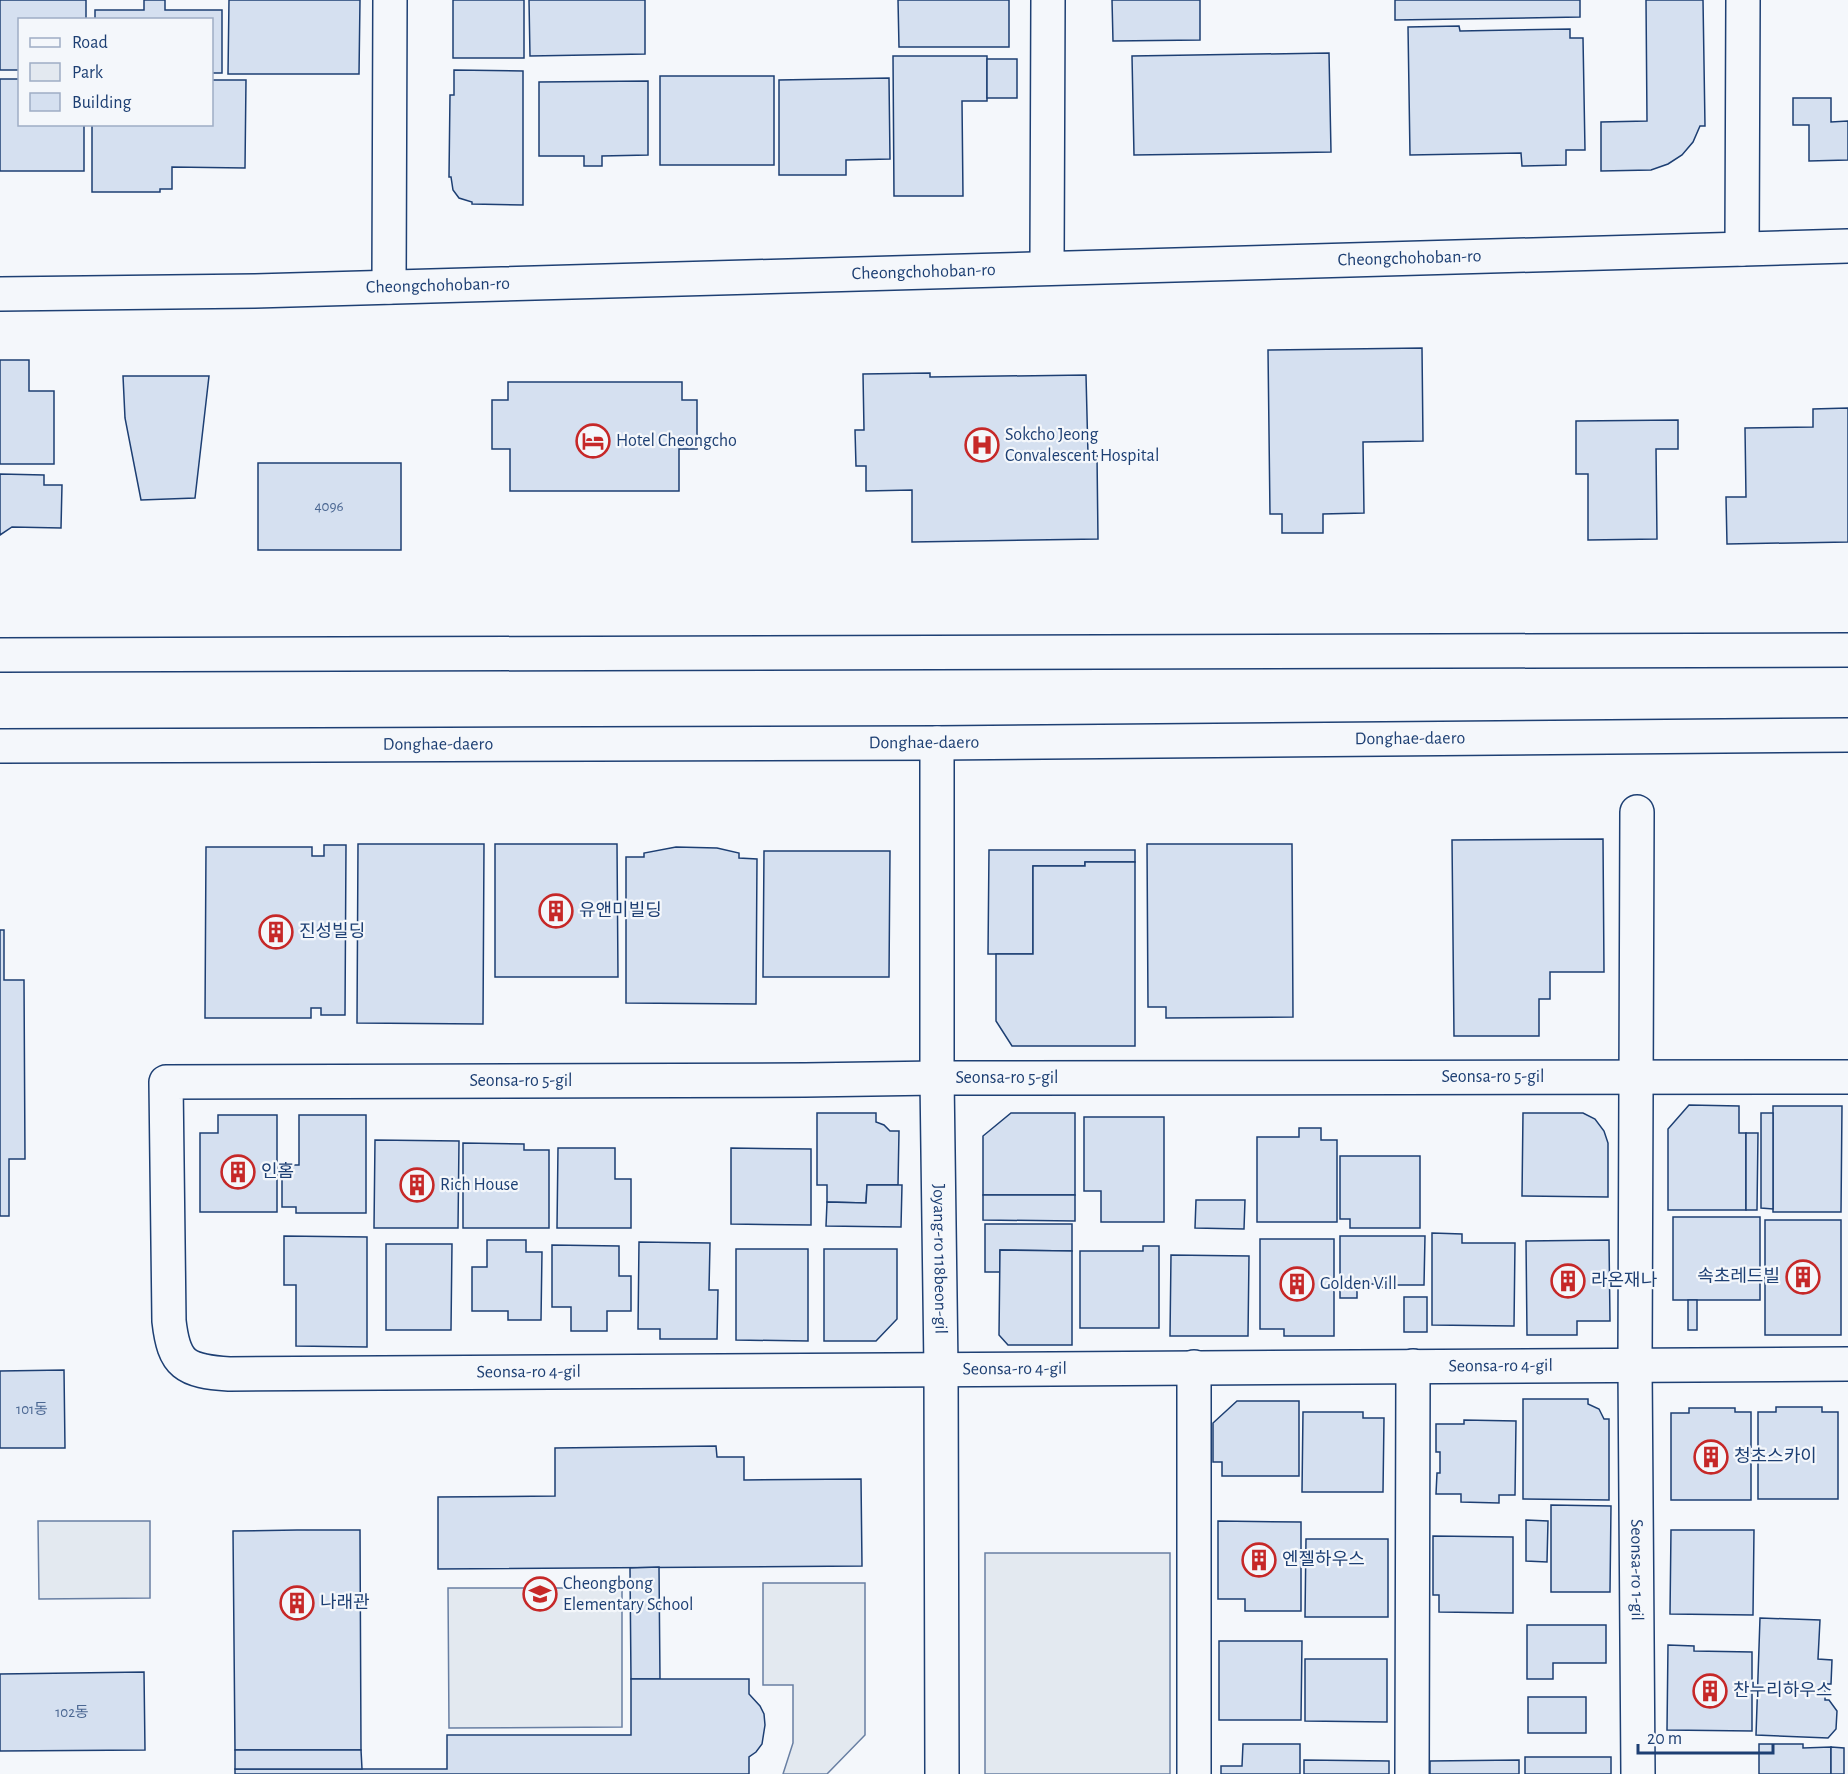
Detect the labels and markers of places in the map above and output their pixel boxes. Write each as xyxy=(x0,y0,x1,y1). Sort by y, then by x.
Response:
hotel icon: Hotel Cheongcho xyxy=(575,423,611,459)
place label: Sokcho Jeong Convalescent Hospital xyxy=(1005,426,1159,465)
hospital icon: Sokcho Jeong Convalescent Hospital xyxy=(964,427,1000,463)
place label: Hotel Cheongcho xyxy=(616,432,737,450)
building icon: 유앤미빌딩 xyxy=(538,893,574,929)
place label: 유앤미빌딩 xyxy=(579,900,662,920)
building icon: 진성빌딩 xyxy=(258,914,294,950)
place label: 진성빌딩 xyxy=(299,922,365,941)
building icon: 인홈 xyxy=(220,1154,256,1190)
place label: 인홈 xyxy=(261,1161,294,1181)
building icon: Rich House xyxy=(399,1167,435,1203)
place label: Rich House xyxy=(440,1176,519,1194)
building icon: 속초레드빌 xyxy=(1785,1259,1821,1295)
building icon: 라온재나 xyxy=(1550,1263,1586,1299)
building icon: Golden Vill xyxy=(1279,1266,1315,1302)
place label: 속초레드빌 xyxy=(1697,1266,1780,1286)
place label: 라온재나 xyxy=(1591,1271,1657,1290)
place label: Golden Vill xyxy=(1320,1275,1397,1293)
building icon: 청초스카이 xyxy=(1693,1439,1729,1475)
place label: 청초스카이 xyxy=(1734,1446,1817,1466)
building icon: 엔젤하우스 xyxy=(1241,1542,1277,1578)
place label: 엔젤하우스 xyxy=(1282,1550,1365,1569)
place label: Cheongbong Elementary School xyxy=(563,1575,694,1614)
school or university icon: Cheongbong Elementary School xyxy=(522,1576,558,1612)
building icon: 나래관 xyxy=(279,1585,315,1621)
place label: 나래관 xyxy=(320,1593,370,1612)
building icon: 찬누리하우스 xyxy=(1692,1673,1728,1709)
place label: 찬누리하우스 xyxy=(1733,1680,1832,1700)

